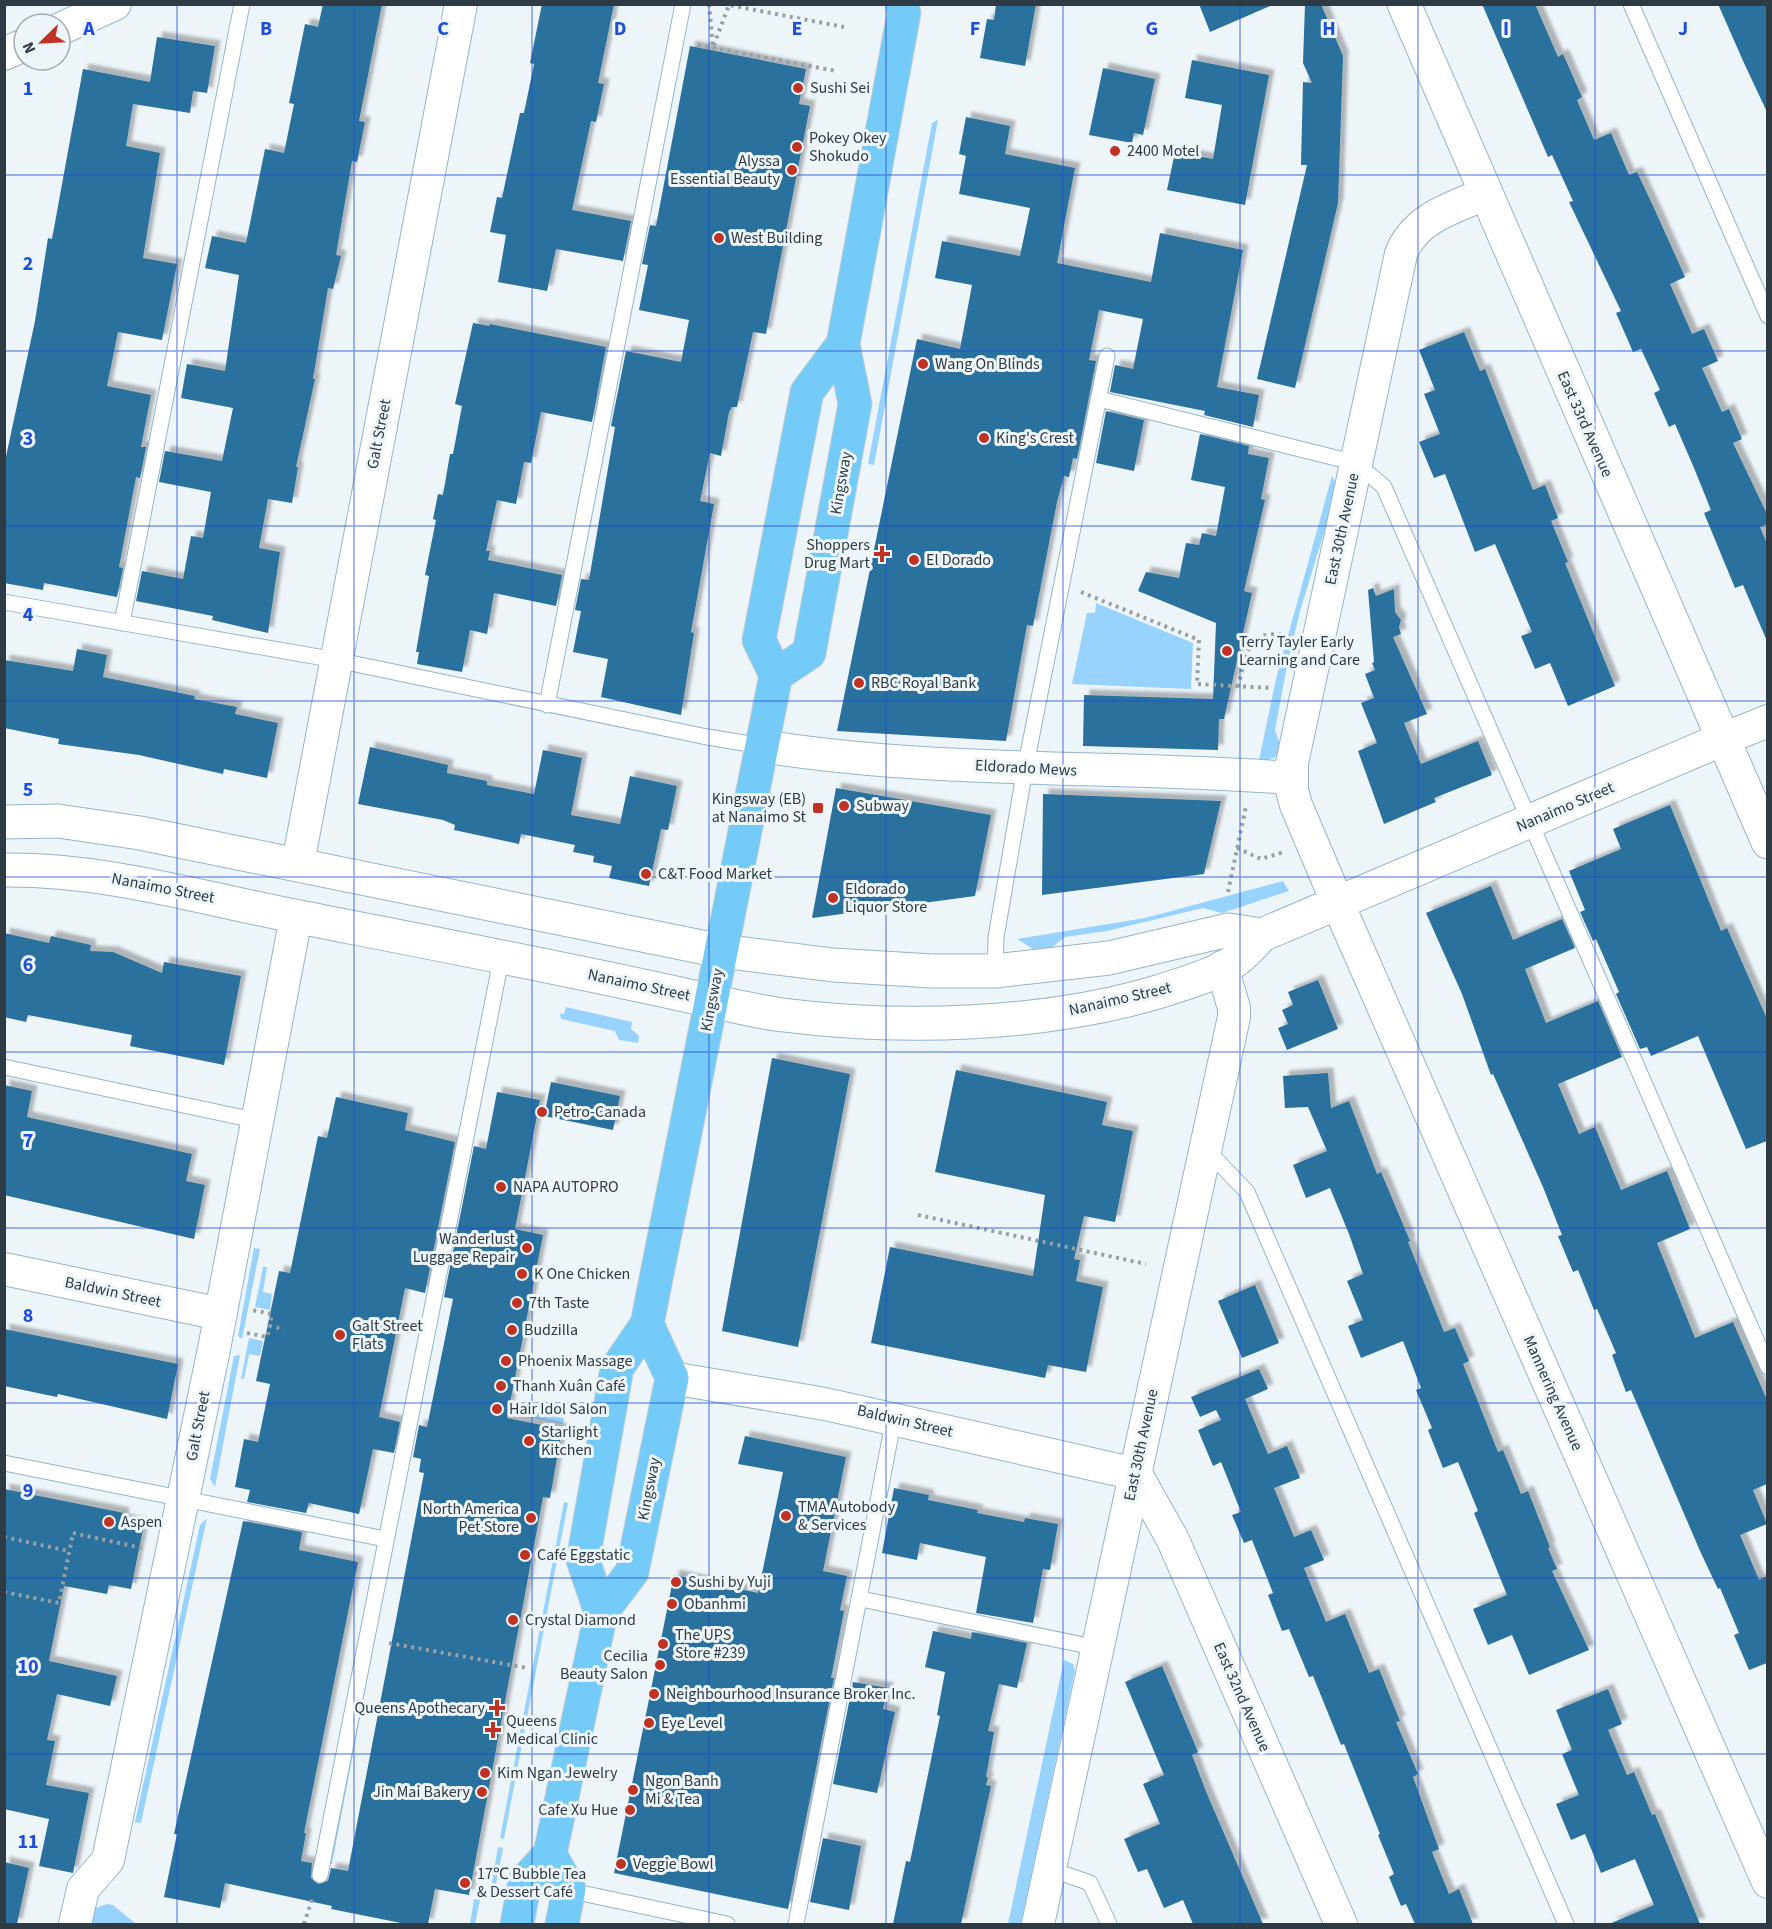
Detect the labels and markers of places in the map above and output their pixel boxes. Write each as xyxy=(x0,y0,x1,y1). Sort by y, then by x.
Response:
place label: Sushi Sei xyxy=(810,77,870,99)
marker: Sushi Sei xyxy=(791,81,805,95)
place label: Pokey Okey Shokudo xyxy=(809,127,887,167)
marker: Pokey Okey Shokudo xyxy=(790,140,804,154)
place label: 2400 Motel xyxy=(1127,140,1199,162)
marker: 2400 Motel xyxy=(1108,144,1122,158)
place label: Alyssa Essential Beauty xyxy=(670,150,781,190)
marker: Alyssa Essential Beauty xyxy=(785,163,799,177)
place label: West Building xyxy=(731,227,822,249)
marker: West Building xyxy=(712,231,726,245)
place label: Wang On Blinds xyxy=(935,353,1040,375)
marker: Wang On Blinds xyxy=(916,357,930,371)
place label: King's Crest xyxy=(996,427,1074,449)
marker: King's Crest xyxy=(977,431,991,445)
place label: Shoppers Drug Mart xyxy=(804,534,871,574)
marker: Shoppers Drug Mart xyxy=(875,547,889,561)
place label: El Dorado xyxy=(926,549,991,571)
marker: El Dorado xyxy=(907,553,921,567)
place label: Terry Tayler Early Learning and Care xyxy=(1239,631,1360,671)
marker: Terry Tayler Early Learning and Care xyxy=(1220,644,1234,658)
place label: RBC Royal Bank xyxy=(871,672,976,694)
marker: RBC Royal Bank xyxy=(852,676,866,690)
place label: Kingsway (EB) at Nanaimo St xyxy=(712,788,807,828)
place label: Subway xyxy=(856,795,909,817)
marker: Subway xyxy=(837,799,851,813)
marker: Kingsway (EB) at Nanaimo St xyxy=(811,801,825,815)
place label: C&T Food Market xyxy=(658,863,772,885)
marker: C&T Food Market xyxy=(639,867,653,881)
place label: Eldorado Liquor Store xyxy=(845,878,927,918)
marker: Eldorado Liquor Store xyxy=(826,891,840,905)
place label: Petro-Canada xyxy=(554,1101,646,1123)
marker: Petro-Canada xyxy=(535,1105,549,1119)
place label: NAPA AUTOPRO xyxy=(513,1176,619,1198)
marker: NAPA AUTOPRO xyxy=(494,1180,508,1194)
place label: Wanderlust Luggage Repair xyxy=(413,1228,516,1268)
marker: Wanderlust Luggage Repair xyxy=(520,1241,534,1255)
place label: K One Chicken xyxy=(534,1263,630,1285)
marker: K One Chicken xyxy=(515,1267,529,1281)
place label: 7th Taste xyxy=(529,1292,589,1314)
marker: 7th Taste xyxy=(510,1296,524,1310)
place label: Galt Street Flats xyxy=(352,1315,423,1355)
place label: Budzilla xyxy=(524,1319,578,1341)
marker: Budzilla xyxy=(505,1323,519,1337)
marker: Galt Street Flats xyxy=(333,1328,347,1342)
place label: Phoenix Massage xyxy=(518,1350,632,1372)
marker: Phoenix Massage xyxy=(499,1354,513,1368)
place label: Thanh Xuân Café xyxy=(513,1375,625,1397)
marker: Thanh Xuân Café xyxy=(494,1379,508,1393)
place label: Hair Idol Salon xyxy=(509,1398,607,1420)
marker: Hair Idol Salon xyxy=(490,1402,504,1416)
place label: Starlight Kitchen xyxy=(541,1421,599,1461)
marker: Starlight Kitchen xyxy=(522,1434,536,1448)
place label: TMA Autobody & Services xyxy=(798,1496,896,1536)
place label: North America Pet Store xyxy=(423,1498,519,1538)
marker: TMA Autobody & Services xyxy=(779,1509,793,1523)
place label: Aspen xyxy=(121,1511,162,1533)
marker: North America Pet Store xyxy=(524,1511,538,1525)
marker: Aspen xyxy=(102,1515,116,1529)
place label: Café Eggstatic xyxy=(537,1544,630,1566)
marker: Café Eggstatic xyxy=(518,1548,532,1562)
place label: Sushi by Yuji xyxy=(688,1571,771,1593)
marker: Sushi by Yuji xyxy=(669,1575,683,1589)
place label: Obanhmi xyxy=(684,1593,746,1615)
marker: Obanhmi xyxy=(665,1597,679,1611)
place label: Crystal Diamond xyxy=(525,1609,636,1631)
marker: Crystal Diamond xyxy=(506,1613,520,1627)
place label: The UPS Store #239 xyxy=(675,1624,745,1664)
marker: The UPS Store #239 xyxy=(656,1637,670,1651)
place label: Cecilia Beauty Salon xyxy=(560,1645,648,1685)
marker: Cecilia Beauty Salon xyxy=(653,1658,667,1672)
place label: Neighbourhood Insurance Broker Inc. xyxy=(666,1683,915,1705)
marker: Neighbourhood Insurance Broker Inc. xyxy=(647,1687,661,1701)
place label: Queens Apothecary xyxy=(355,1697,486,1719)
marker: Queens Apothecary xyxy=(490,1701,504,1715)
place label: Queens Medical Clinic xyxy=(506,1710,598,1750)
place label: Eye Level xyxy=(661,1712,723,1734)
marker: Eye Level xyxy=(642,1716,656,1730)
marker: Queens Medical Clinic xyxy=(484,1721,502,1739)
place label: Kim Ngan Jewelry xyxy=(497,1762,618,1784)
marker: Kim Ngan Jewelry xyxy=(478,1766,492,1780)
place label: Ngon Banh Mi & Tea xyxy=(645,1770,719,1810)
place label: Jin Mai Bakery xyxy=(373,1781,471,1803)
marker: Ngon Banh Mi & Tea xyxy=(626,1783,640,1797)
marker: Jin Mai Bakery xyxy=(475,1785,489,1799)
place label: Cafe Xu Hue xyxy=(538,1799,618,1821)
marker: Cafe Xu Hue xyxy=(623,1803,637,1817)
place label: Veggie Bowl xyxy=(633,1853,714,1875)
marker: Veggie Bowl xyxy=(614,1857,628,1871)
place label: 17℃ Bubble Tea & Dessert Café xyxy=(477,1863,586,1903)
marker: 17℃ Bubble Tea & Dessert Café xyxy=(458,1876,472,1890)

